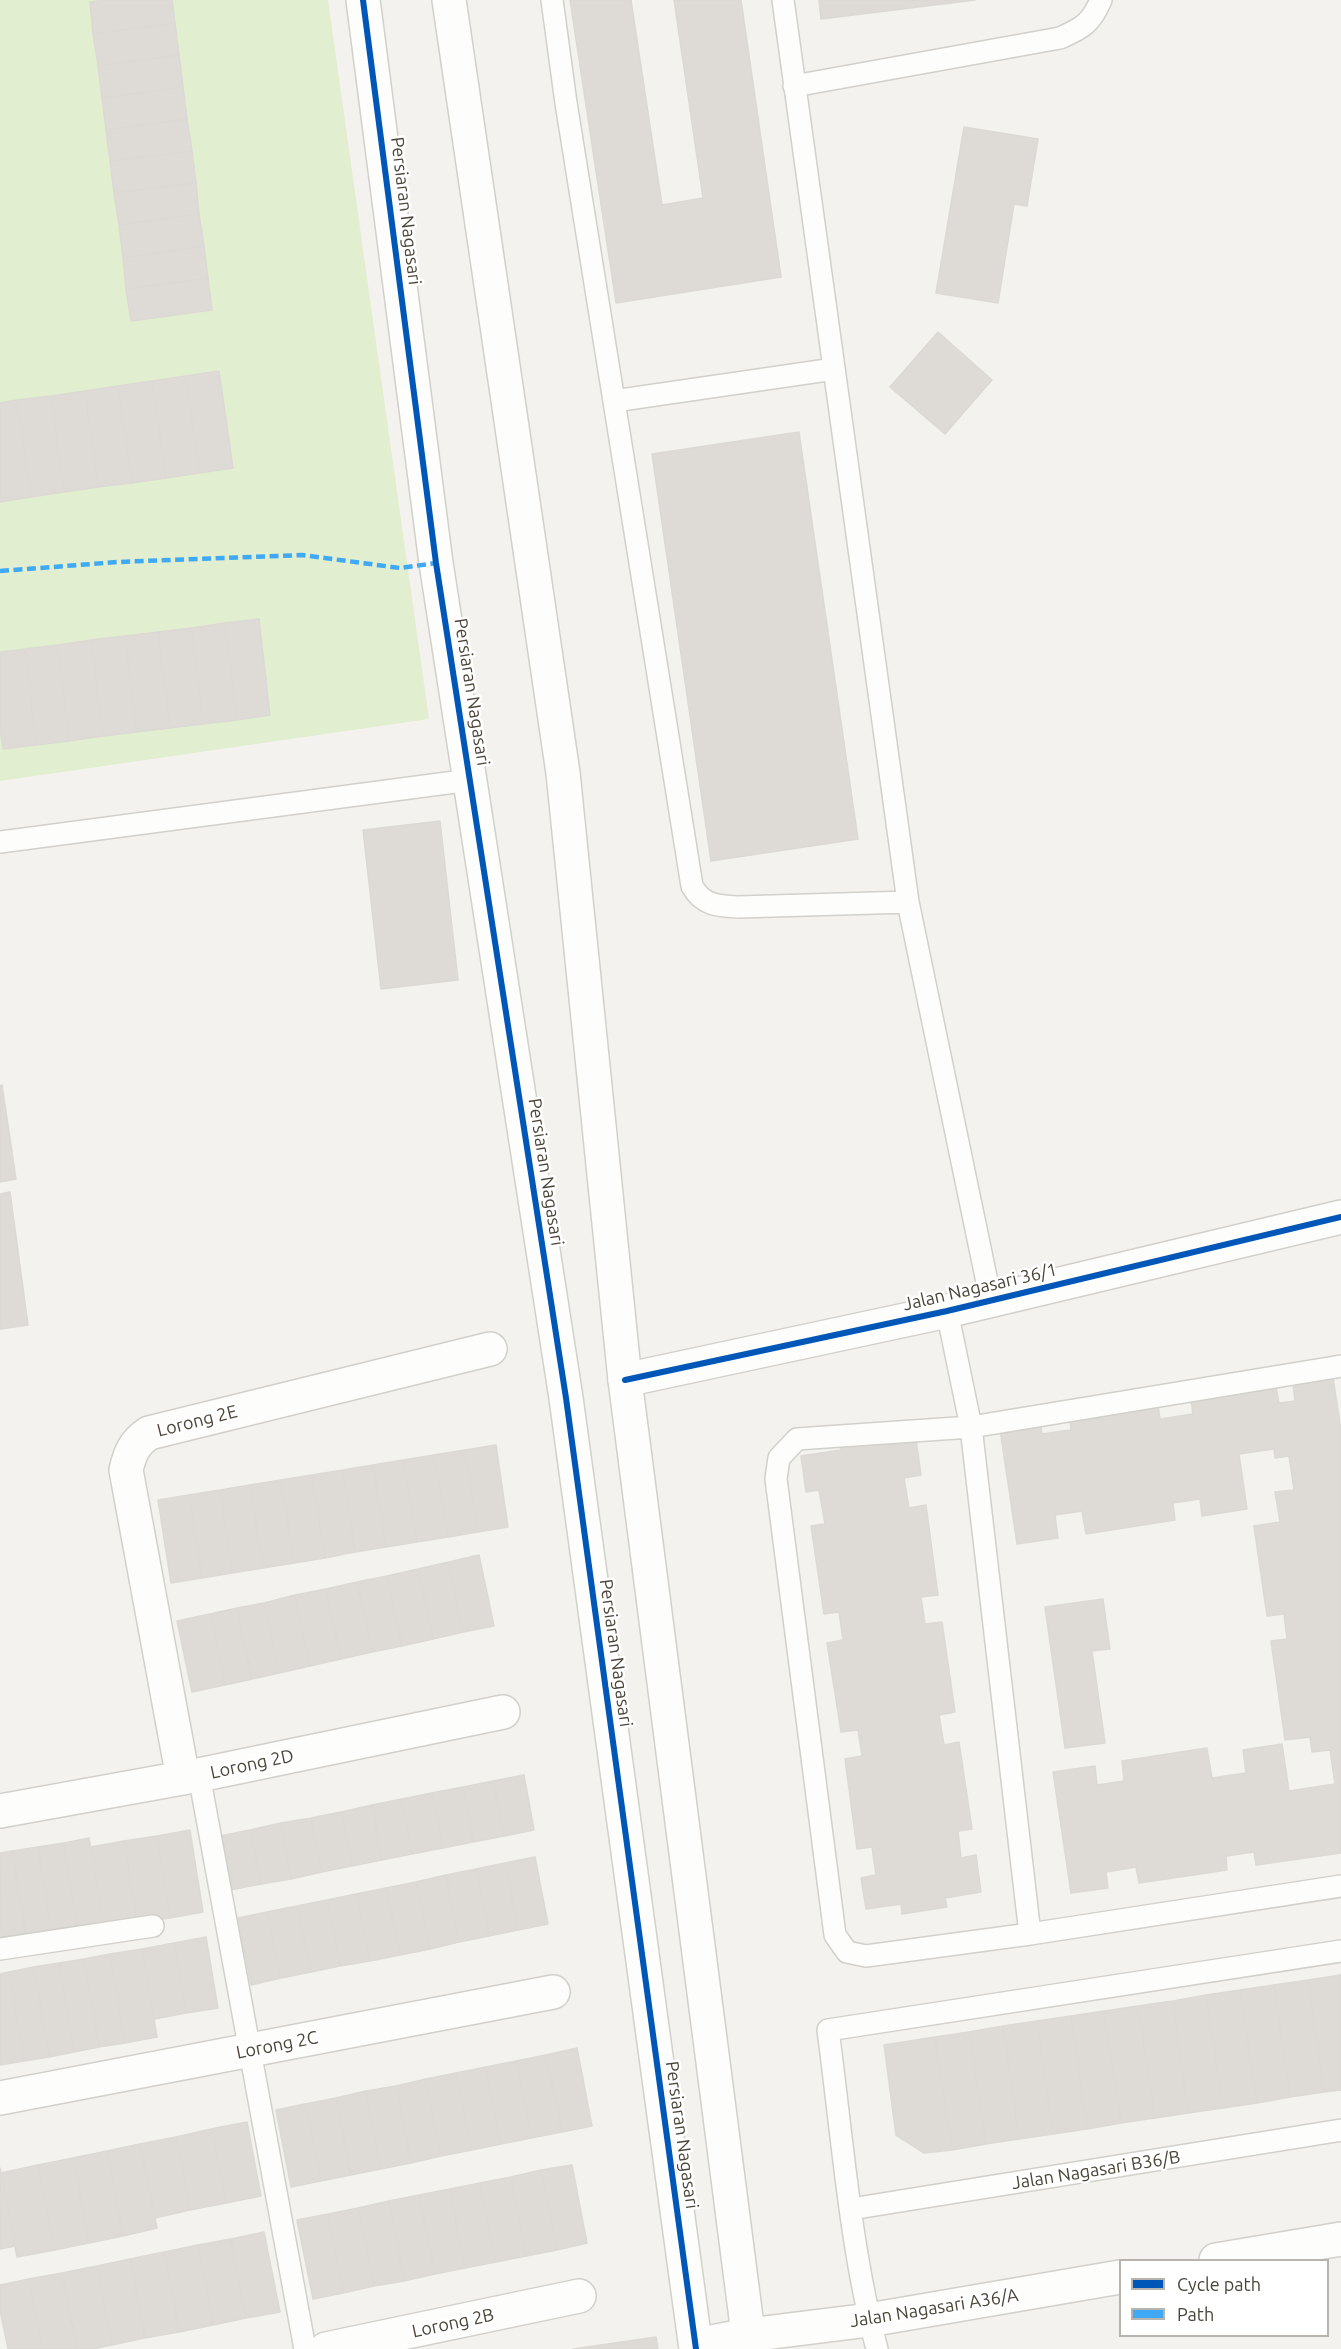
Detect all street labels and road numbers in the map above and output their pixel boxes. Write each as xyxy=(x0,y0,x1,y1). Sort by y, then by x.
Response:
street label: Persiaran Nagasari xyxy=(386,136,426,286)
street label: Persiaran Nagasari xyxy=(450,617,494,767)
street label: Persiaran Nagasari xyxy=(524,1097,568,1247)
street label: Jalan Nagasari 36/1 xyxy=(901,1259,1059,1315)
street label: Lorong 2E xyxy=(155,1401,239,1441)
street label: Persiaran Nagasari xyxy=(595,1578,637,1728)
street label: Lorong 2D xyxy=(208,1745,296,1783)
street label: Lorong 2C xyxy=(234,2026,320,2064)
street label: Persiaran Nagasari xyxy=(661,2060,703,2210)
street label: Jalan Nagasari B36/B xyxy=(1010,2146,1182,2194)
street label: Jalan Nagasari A36/A xyxy=(848,2284,1020,2332)
street label: Lorong 2B xyxy=(410,2304,496,2342)

